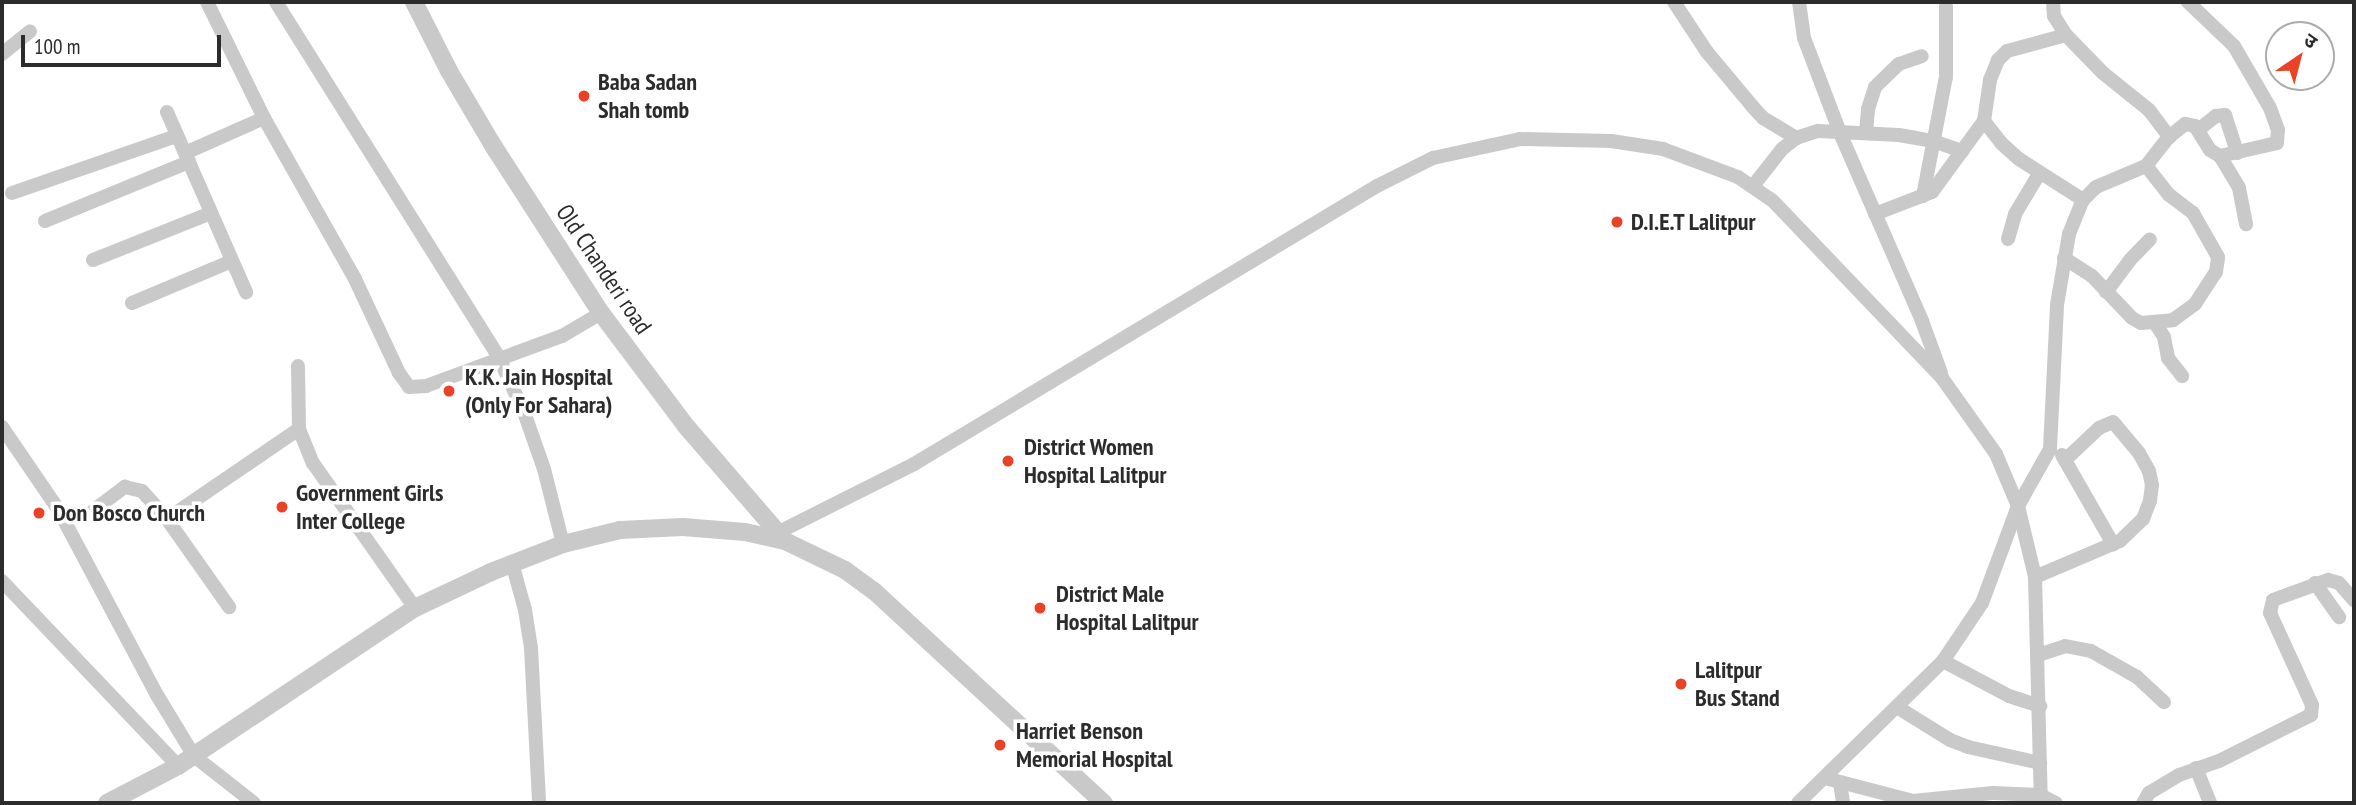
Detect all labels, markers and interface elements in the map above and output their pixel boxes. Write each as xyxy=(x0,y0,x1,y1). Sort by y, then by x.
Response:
scale bar xyxy=(24,21,224,65)
north arrow xyxy=(2265,21,2335,91)
text: उ xyxy=(2299,27,2322,53)
text: 100 m xyxy=(34,33,80,60)
place label: Baba Sadan Shah tomb xyxy=(598,68,697,124)
marker: Baba Sadan Shah tomb xyxy=(576,88,592,104)
street label: Old Chanderi road xyxy=(550,199,658,339)
place label: D.I.E.T Lalitpur xyxy=(1631,208,1756,236)
marker: D.I.E.T Lalitpur xyxy=(1609,214,1625,230)
place label: K.K. Jain Hospital (Only For Sahara) xyxy=(465,363,614,419)
marker: K.K. Jain Hospital (Only For Sahara) xyxy=(439,381,459,401)
place label: District Women Hospital Lalitpur xyxy=(1024,433,1166,489)
marker: District Women Hospital Lalitpur xyxy=(998,451,1018,471)
place label: Government Girls Inter College xyxy=(296,479,444,535)
place label: Don Bosco Church xyxy=(53,499,205,527)
marker: Government Girls Inter College xyxy=(274,499,290,515)
marker: Don Bosco Church xyxy=(31,505,47,521)
place label: District Male Hospital Lalitpur xyxy=(1056,580,1198,636)
marker: District Male Hospital Lalitpur xyxy=(1030,598,1050,618)
place label: Lalitpur Bus Stand xyxy=(1695,656,1780,712)
marker: Lalitpur Bus Stand xyxy=(1673,676,1689,692)
place label: Harriet Benson Memorial Hospital xyxy=(1016,717,1173,773)
marker: Harriet Benson Memorial Hospital xyxy=(990,735,1010,755)

